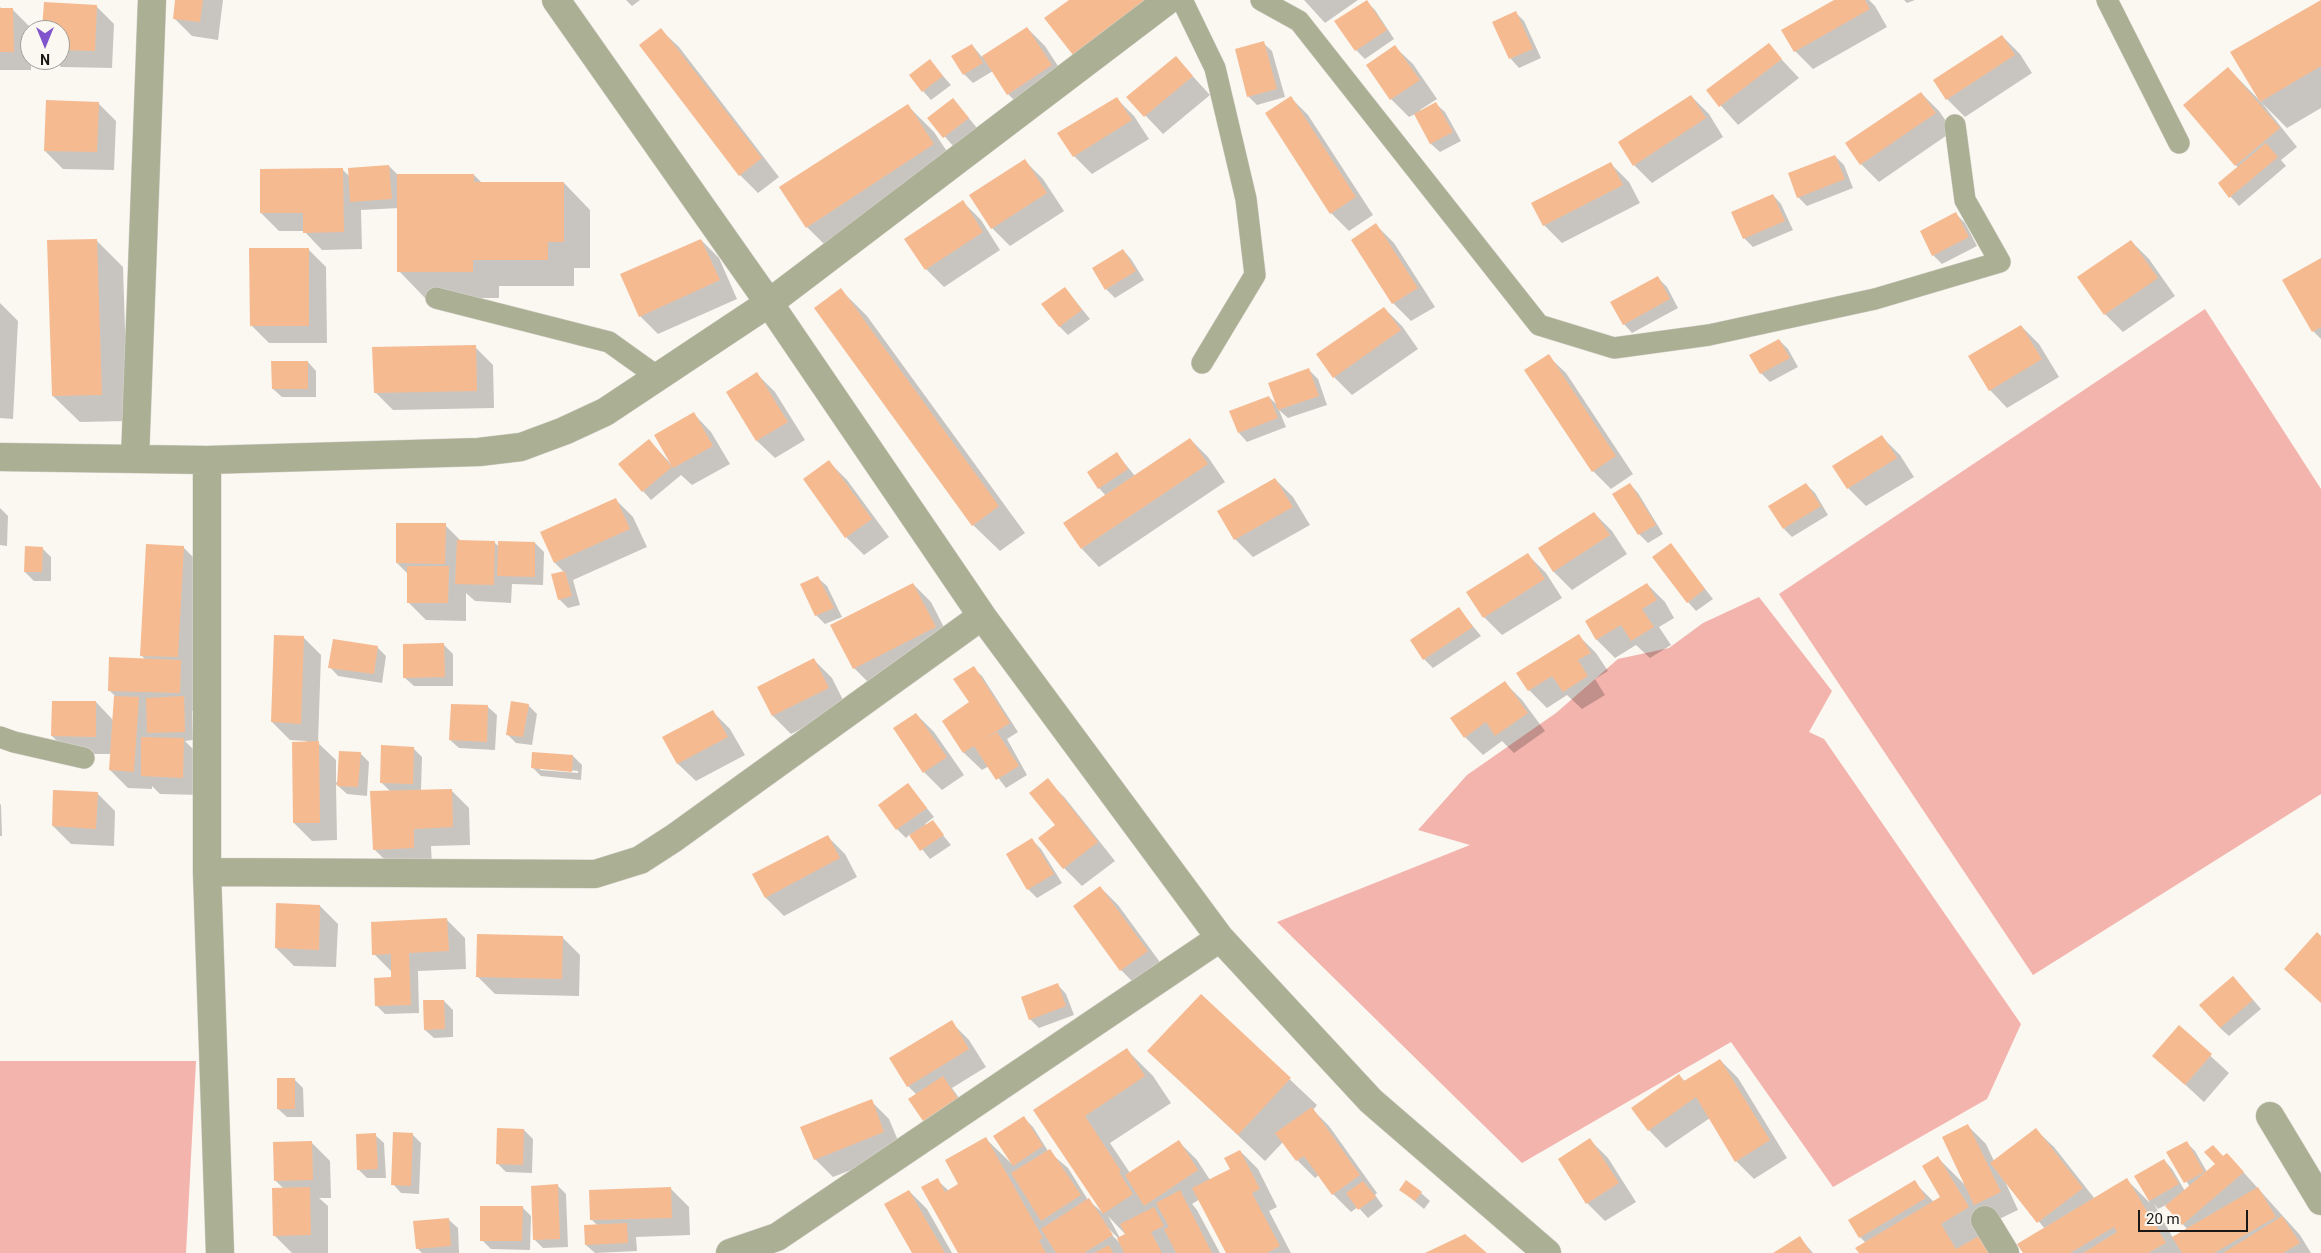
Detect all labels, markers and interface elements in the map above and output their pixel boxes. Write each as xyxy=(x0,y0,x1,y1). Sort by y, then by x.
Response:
north arrow xyxy=(20,20,70,70)
text: N xyxy=(40,51,50,67)
scale bar xyxy=(2141,1200,2251,1232)
text: 20 m xyxy=(2146,1210,2180,1228)

